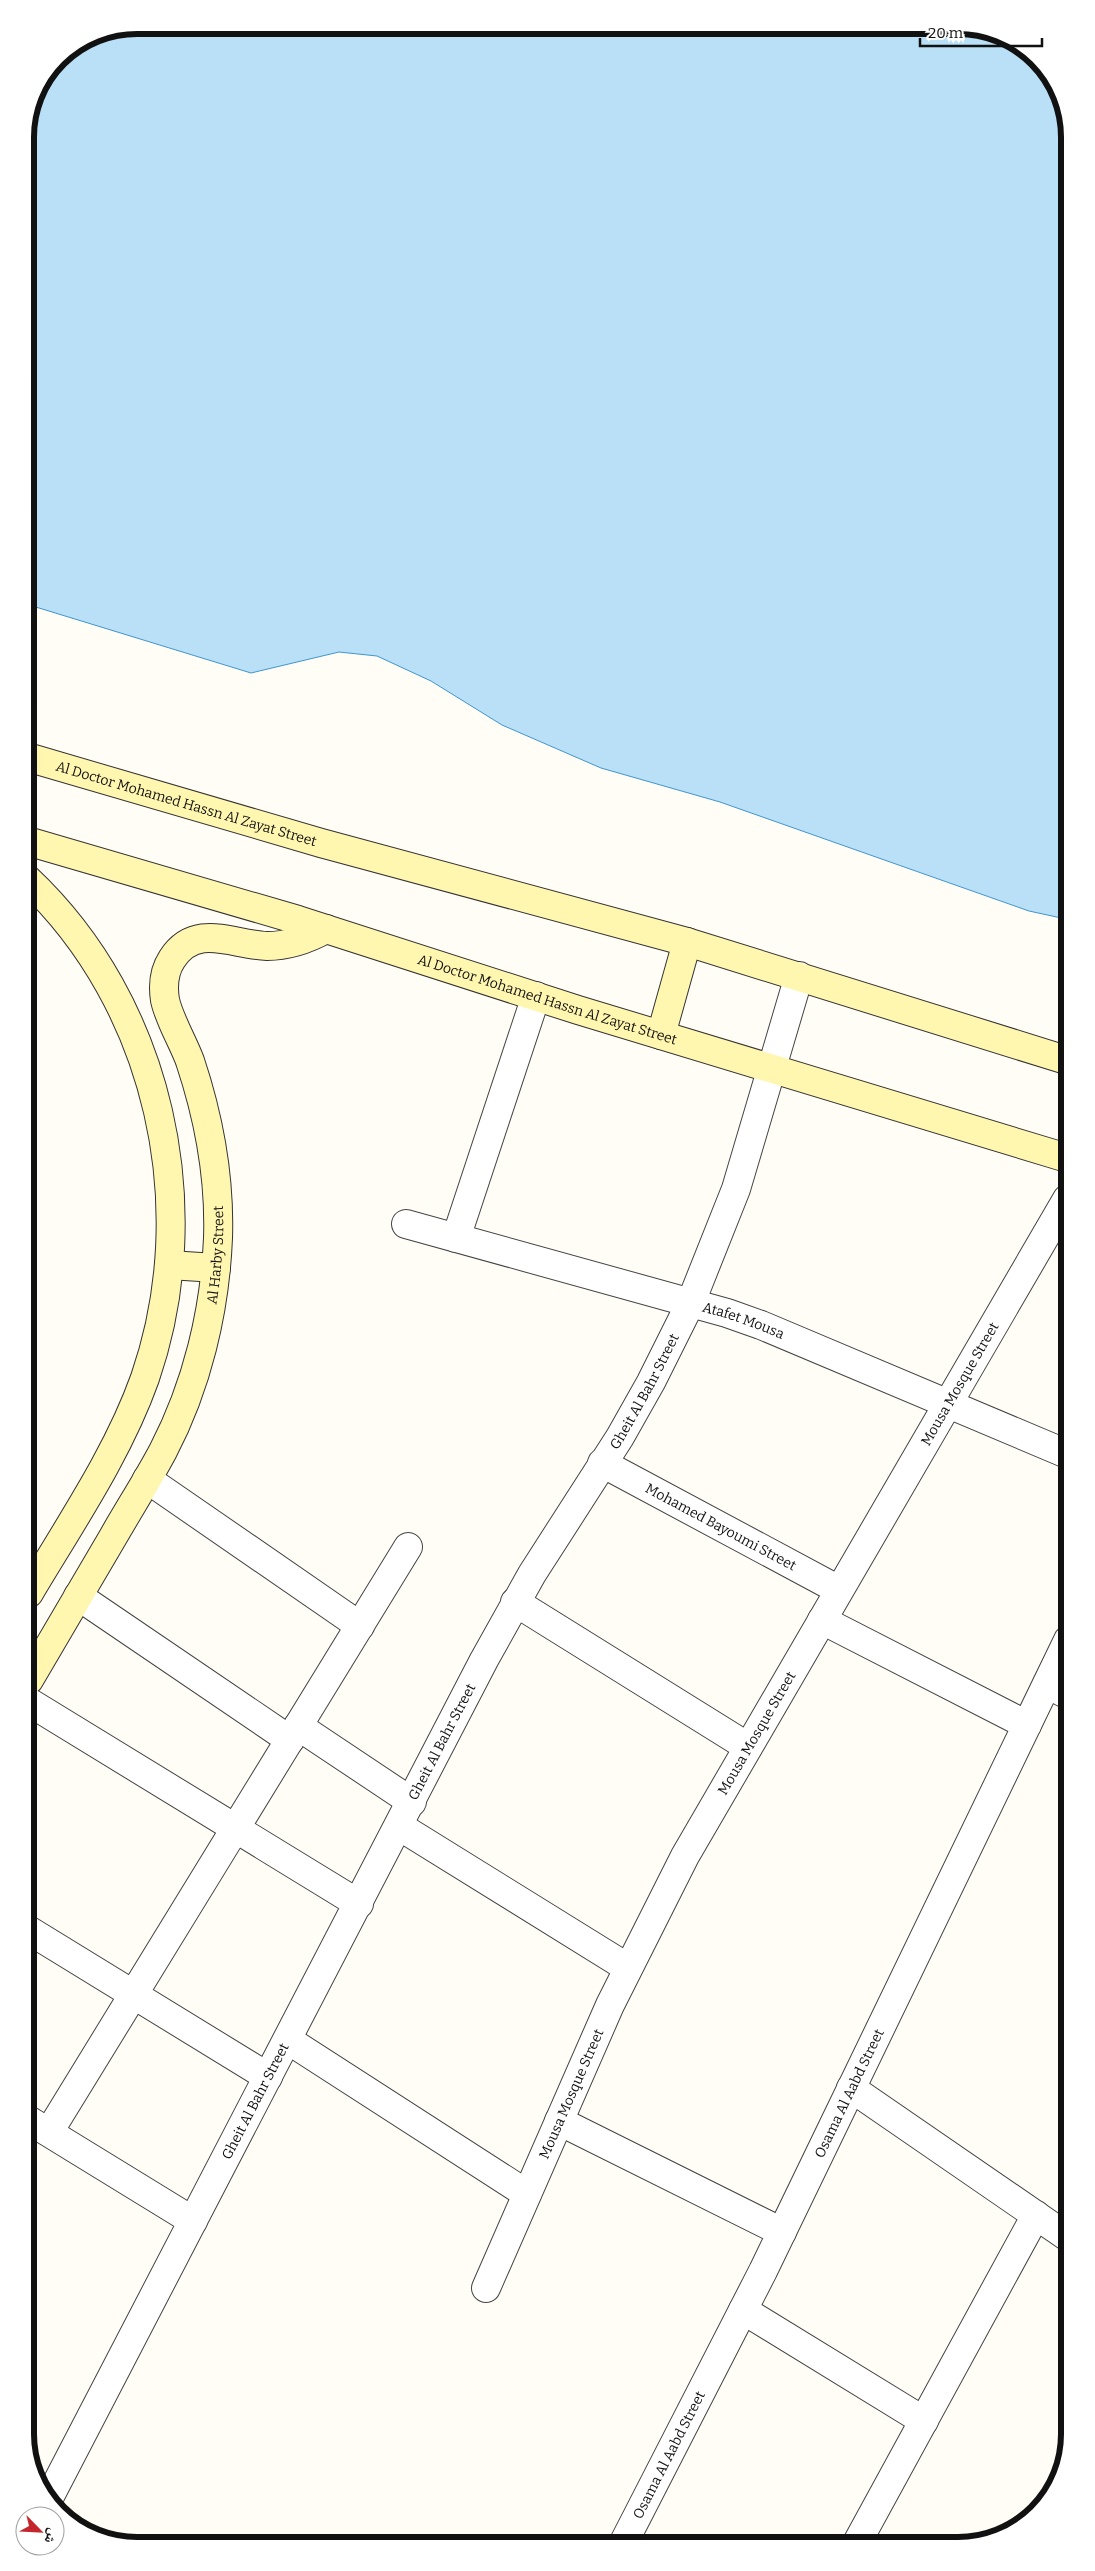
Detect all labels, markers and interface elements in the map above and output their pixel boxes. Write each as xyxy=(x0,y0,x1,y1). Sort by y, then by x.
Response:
scale bar xyxy=(920,15,1042,47)
text: 20 m xyxy=(928,24,964,42)
street label: Al Doctor Mohamed Hassn Al Zayat Street xyxy=(54,758,319,850)
street label: Al Doctor Mohamed Hassn Al Zayat Street xyxy=(415,951,679,1048)
street label: Al Harby Street xyxy=(203,1205,227,1305)
street label: Atafet Mousa xyxy=(701,1299,787,1343)
street label: Mousa Mosque Street xyxy=(917,1319,1003,1449)
street label: Gheit Al Bahr Street xyxy=(606,1331,683,1453)
street label: Mohamed Bayoumi Street xyxy=(642,1480,799,1575)
street label: Mousa Mosque Street xyxy=(714,1668,799,1798)
street label: Gheit Al Bahr Street xyxy=(405,1681,479,1803)
street label: Mousa Mosque Street xyxy=(536,2026,607,2162)
street label: Osama Al Aabd Street xyxy=(811,2026,888,2161)
street label: Gheit Al Bahr Street xyxy=(218,2040,293,2162)
street label: Osama Al Aabd Street xyxy=(629,2388,709,2522)
north arrow xyxy=(15,2506,65,2556)
text: ش xyxy=(41,2526,62,2546)

